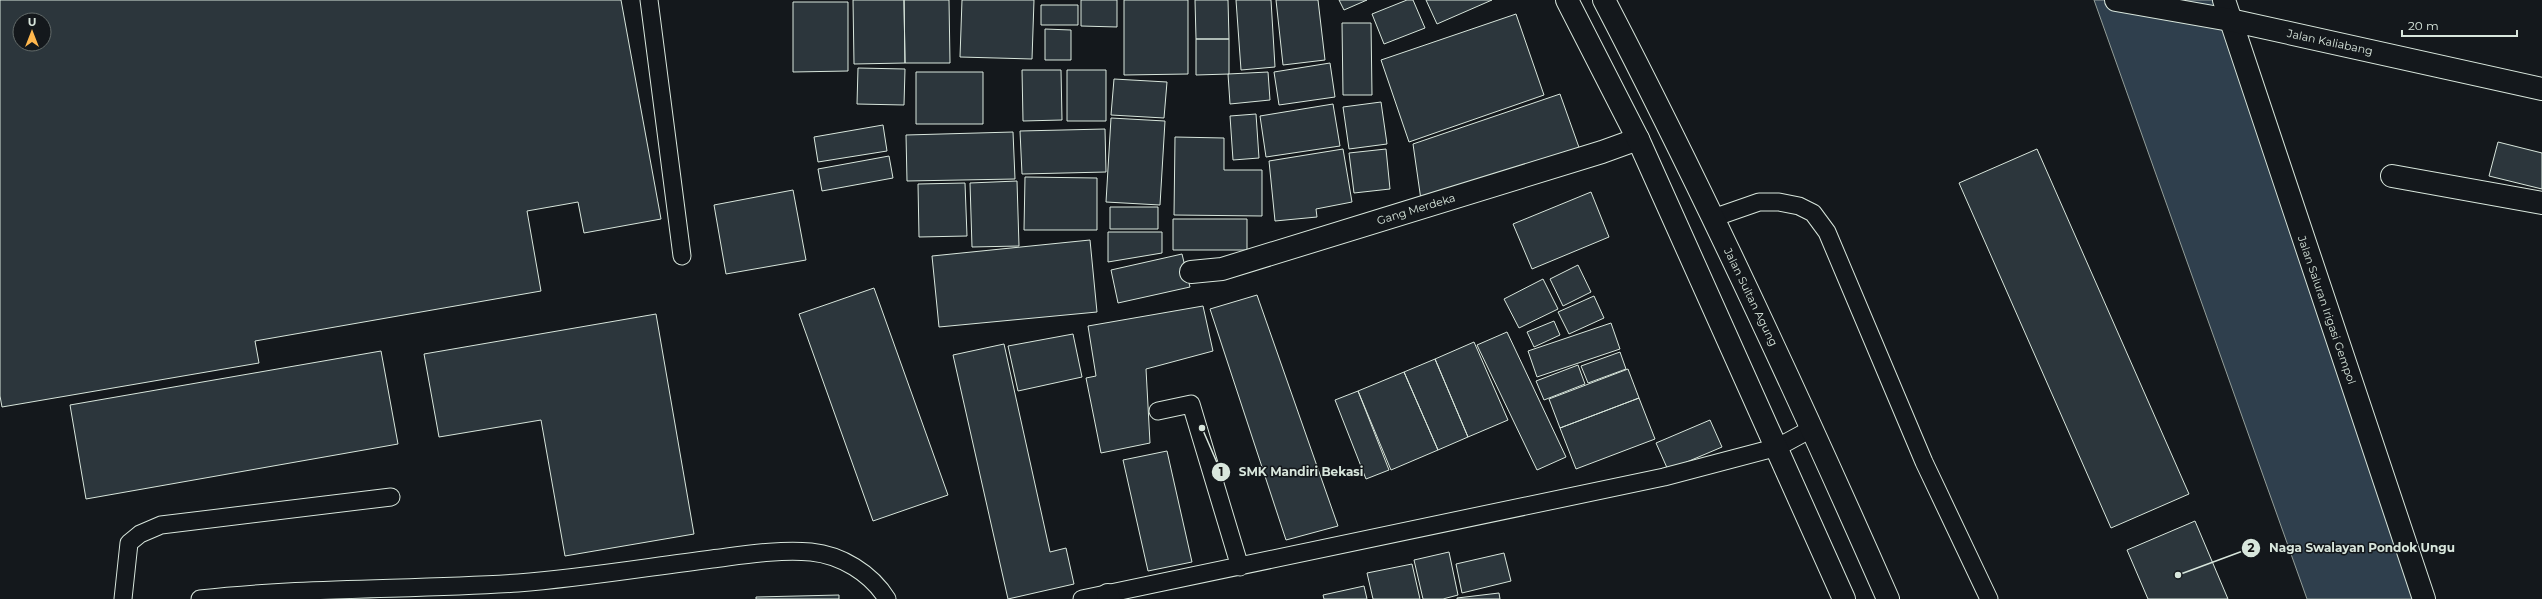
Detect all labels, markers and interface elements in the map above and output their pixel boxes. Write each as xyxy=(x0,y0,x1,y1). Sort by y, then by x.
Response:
north arrow xyxy=(12,12,52,52)
scale bar xyxy=(2402,12,2517,38)
text: U xyxy=(28,15,36,29)
text: 20 m xyxy=(2408,18,2439,33)
street label: Jalan Kaliabang xyxy=(2285,26,2374,58)
street label: Gang Merdeka xyxy=(1375,190,1457,228)
street label: Jalan Saluran Irigasi Gempol xyxy=(2295,233,2359,386)
street label: Jalan Sultan Agung xyxy=(1721,245,1781,348)
callout: SMK Mandiri Bekasi xyxy=(1211,460,1372,484)
text: 1 xyxy=(1219,464,1223,479)
text: SMK Mandiri Bekasi xyxy=(1239,464,1363,479)
callout: Naga Swalayan Pondok Ungu xyxy=(2241,536,2463,560)
text: 2 xyxy=(2247,540,2255,555)
text: Naga Swalayan Pondok Ungu xyxy=(2269,540,2455,555)

